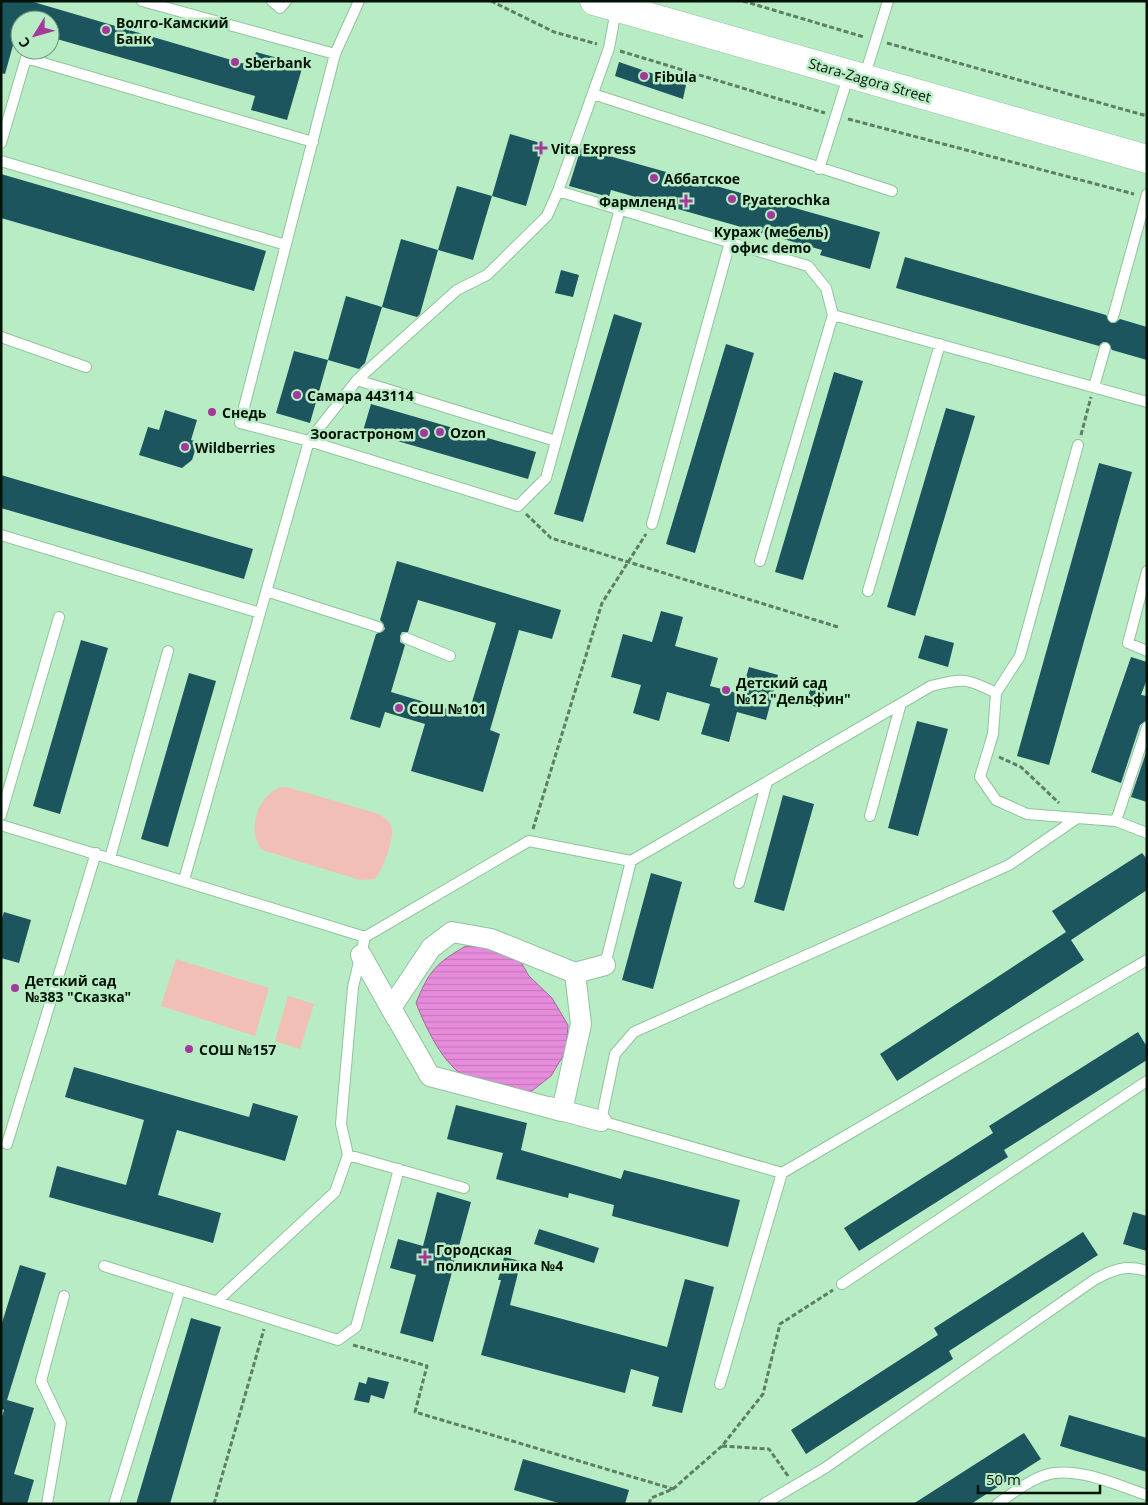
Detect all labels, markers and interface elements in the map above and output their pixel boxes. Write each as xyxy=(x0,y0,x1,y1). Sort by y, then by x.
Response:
north arrow xyxy=(10,10,60,60)
place label: Волго-Камский Банк xyxy=(116,13,229,48)
marker: Волго-Камский Банк xyxy=(100,24,112,36)
text: С xyxy=(14,34,34,52)
place label: Sberbank xyxy=(245,53,312,72)
street label: Stara-Zagora Street xyxy=(807,53,933,107)
marker: Sberbank xyxy=(229,56,241,68)
place label: Fibula xyxy=(654,67,697,86)
marker: Fibula xyxy=(638,70,650,82)
place label: Vita Express xyxy=(551,139,636,158)
marker: Vita Express xyxy=(535,142,547,154)
place label: Аббатское xyxy=(664,169,740,188)
marker: Аббатское xyxy=(648,172,660,184)
place label: Pyaterochka xyxy=(742,190,830,209)
place label: Фармленд xyxy=(599,192,677,211)
marker: Pyaterochka xyxy=(726,193,738,205)
marker: Фармленд xyxy=(680,195,692,207)
marker: Кураж (мебель) офис demo xyxy=(765,209,777,221)
place label: Кураж (мебель) офис demo xyxy=(714,222,829,257)
place label: Самара 443114 xyxy=(307,386,414,405)
marker: Самара 443114 xyxy=(291,389,303,401)
place label: Снедь xyxy=(222,403,267,422)
marker: Снедь xyxy=(206,406,218,418)
place label: Ozon xyxy=(450,423,486,442)
place label: Зоогастроном xyxy=(310,424,414,443)
marker: Ozon xyxy=(434,426,446,438)
marker: Зоогастроном xyxy=(418,427,430,439)
place label: Wildberries xyxy=(195,438,275,457)
marker: Wildberries xyxy=(179,441,191,453)
place label: Детский сад №12 "Дельфин" xyxy=(736,673,851,708)
marker: Детский сад №12 "Дельфин" xyxy=(720,684,732,696)
place label: СОШ №101 xyxy=(409,699,486,718)
marker: СОШ №101 xyxy=(393,702,405,714)
place label: Детский сад №383 "Сказка" xyxy=(25,971,131,1006)
marker: Детский сад №383 "Сказка" xyxy=(9,982,21,994)
place label: СОШ №157 xyxy=(199,1040,276,1059)
marker: СОШ №157 xyxy=(183,1043,195,1055)
place label: Городская поликлиника №4 xyxy=(436,1240,563,1275)
marker: Городская поликлиника №4 xyxy=(418,1250,432,1264)
scale bar xyxy=(978,1462,1100,1494)
text: 50 m xyxy=(986,1469,1021,1489)

